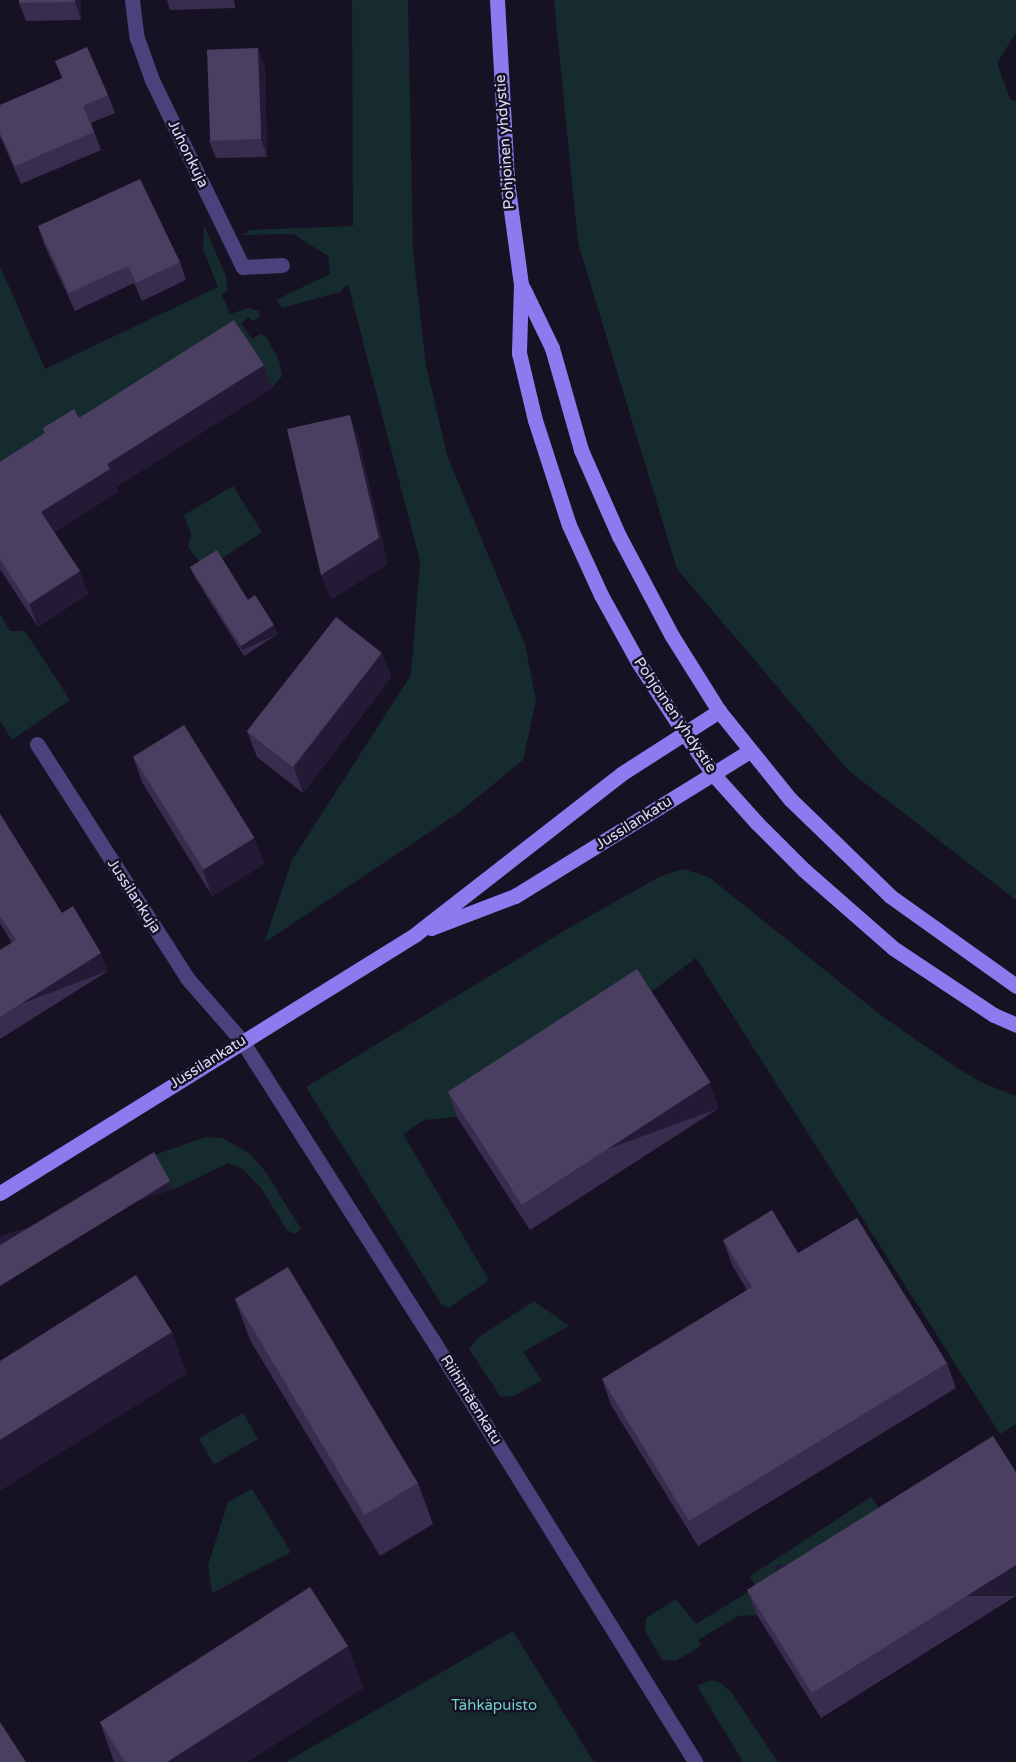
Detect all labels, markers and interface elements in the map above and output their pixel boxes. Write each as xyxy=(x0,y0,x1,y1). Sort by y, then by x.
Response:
street label: Pohjoinen yhdystie xyxy=(491,74,519,210)
street label: Juhonkuja xyxy=(164,117,212,191)
street label: Pohjoinen yhdystie xyxy=(630,654,720,776)
street label: Jussilankatu xyxy=(592,792,676,854)
street label: Jussilankuja xyxy=(103,855,165,937)
street label: Jussilankatu xyxy=(166,1031,250,1093)
street label: Riihimäenkatu xyxy=(436,1352,506,1448)
park label: Tähkäpuisto xyxy=(451,1697,537,1715)

